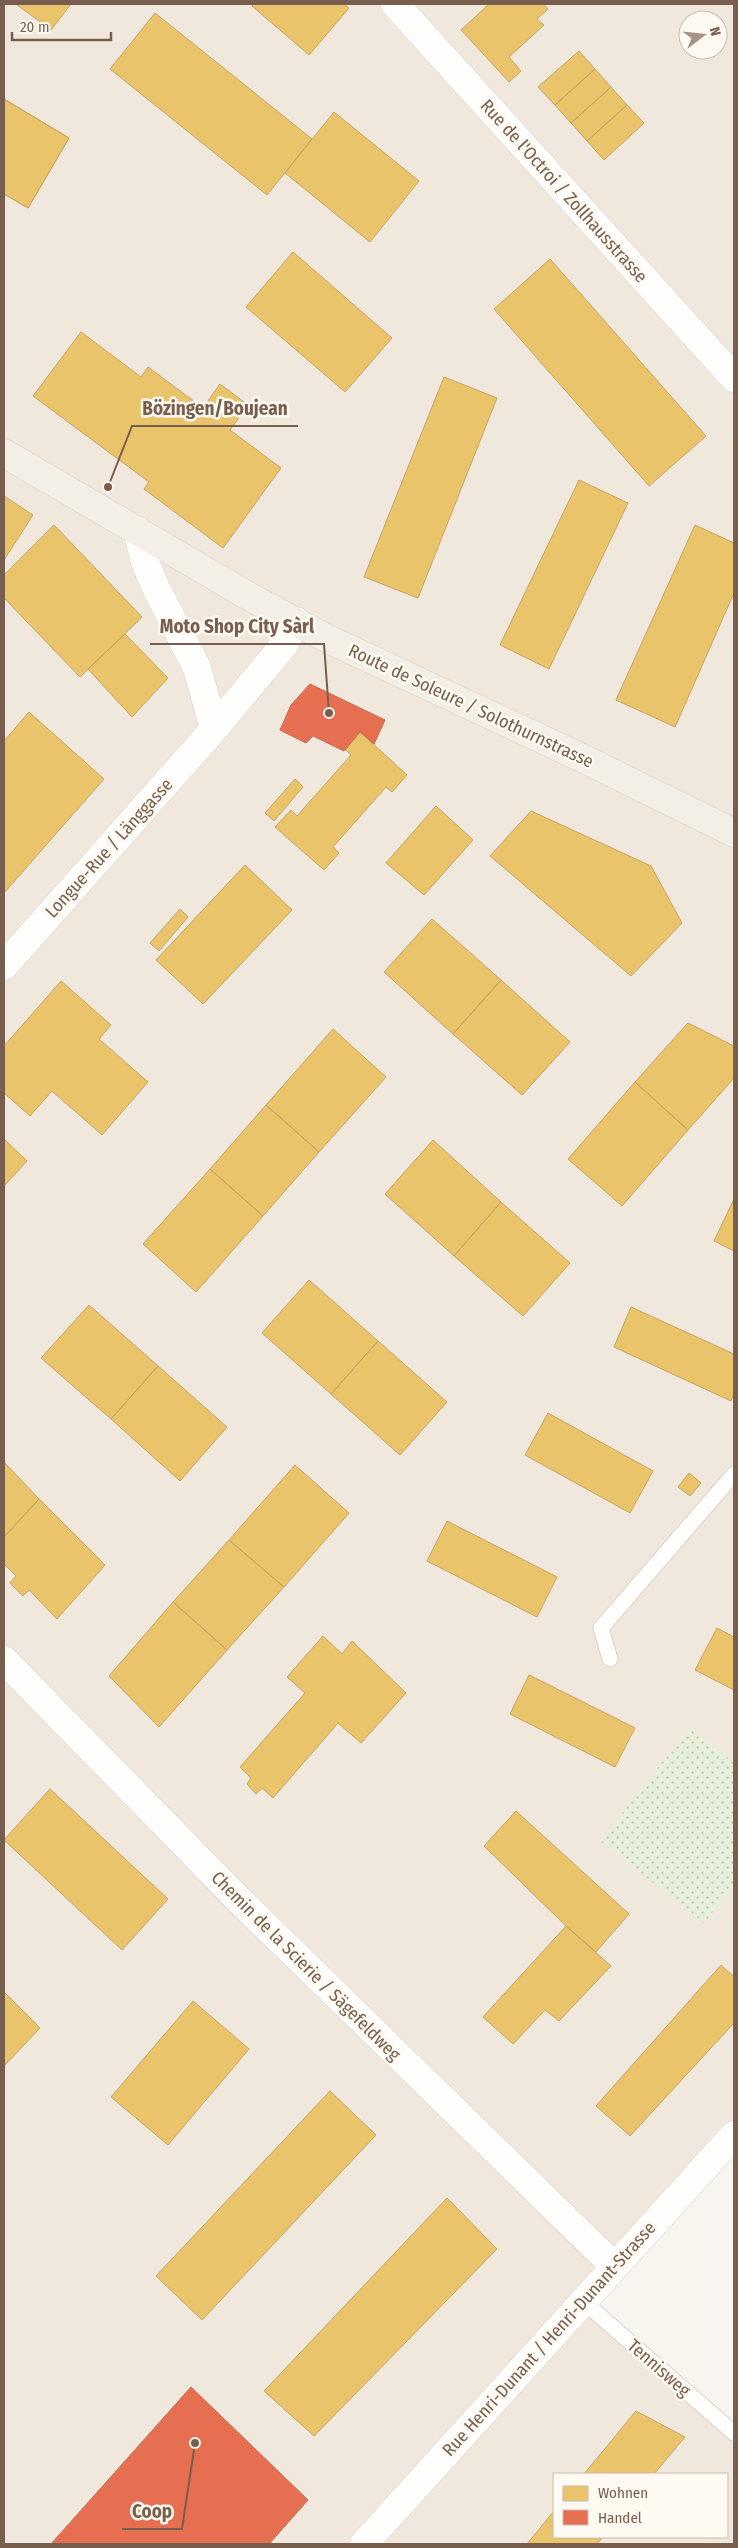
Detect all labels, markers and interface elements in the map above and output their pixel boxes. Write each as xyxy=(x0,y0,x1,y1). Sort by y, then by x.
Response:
scale bar xyxy=(12,10,111,42)
north arrow xyxy=(678,10,728,60)
text: 20 m xyxy=(20,18,50,36)
text: N xyxy=(706,25,724,38)
street label: Rue de l'Octroi / Zollhausstrasse xyxy=(476,95,652,287)
callout: Bözingen/Boujean xyxy=(132,392,298,426)
text: Bözingen/Boujean xyxy=(142,397,288,420)
callout: Moto Shop City Sàrl xyxy=(150,610,324,644)
text: Moto Shop City Sàrl xyxy=(160,615,315,638)
street label: Route de Soleure / Solothurnstrasse xyxy=(345,639,597,773)
street label: Longue-Rue / Länggasse xyxy=(41,774,178,922)
street label: Chemin de la Scierie / Sägefeldweg xyxy=(207,1867,406,2066)
street label: Rue Henri-Dunant / Henri-Dunant-Strasse xyxy=(438,2217,660,2461)
street label: Tennisweg xyxy=(623,2335,695,2402)
legend xyxy=(553,2473,728,2538)
text: Wohnen xyxy=(598,2484,648,2502)
callout: Coop xyxy=(122,2495,182,2529)
text: Coop xyxy=(132,2500,172,2523)
text: Handel xyxy=(598,2509,642,2527)

